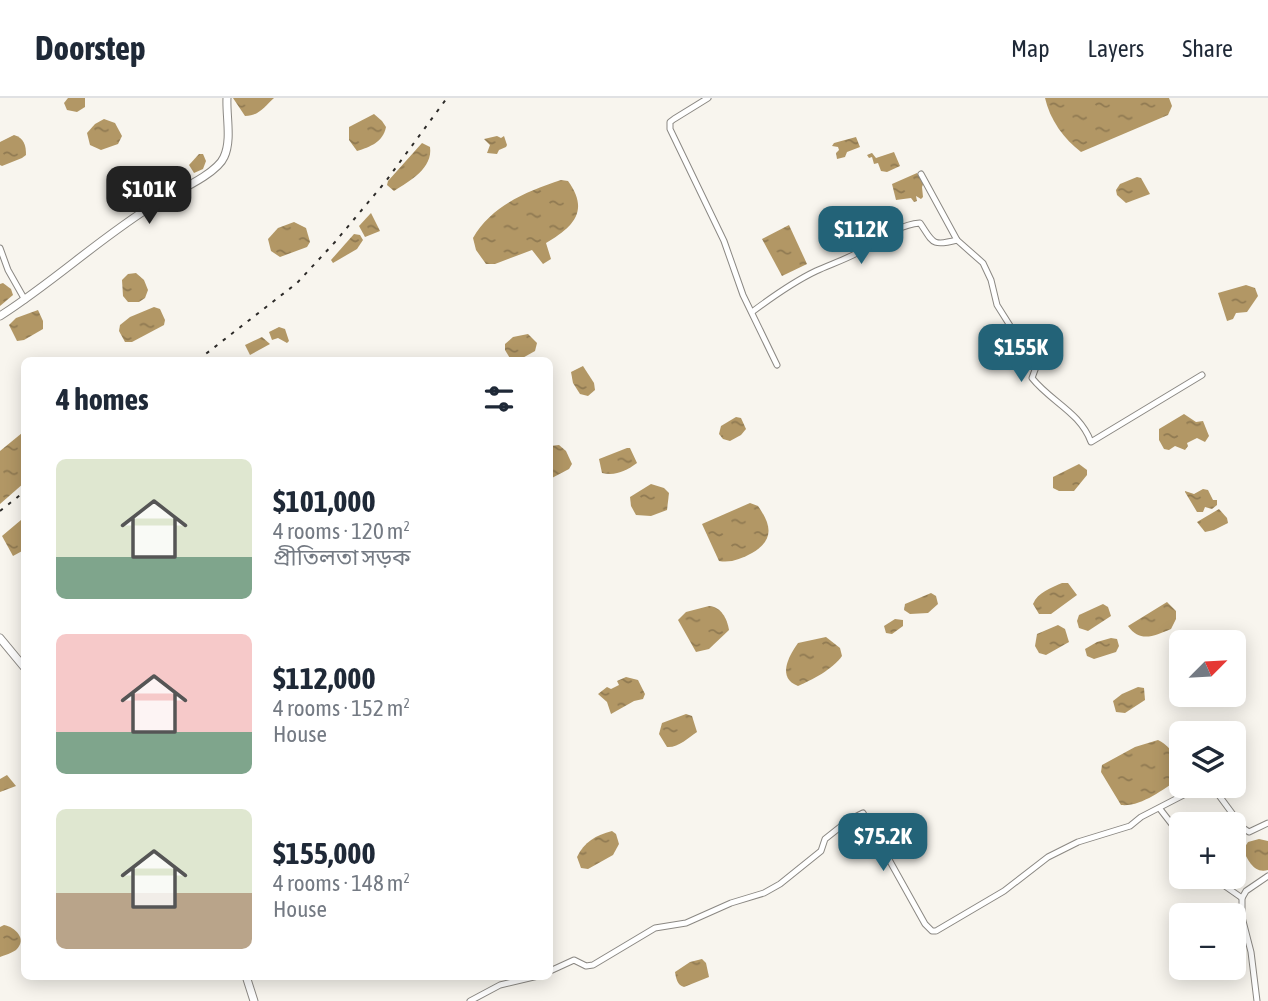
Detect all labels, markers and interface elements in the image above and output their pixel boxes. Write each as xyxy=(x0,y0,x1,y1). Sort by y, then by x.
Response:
text: Doorstep xyxy=(35,29,146,67)
text: Map xyxy=(1011,35,1050,62)
text: Layers xyxy=(1088,35,1144,62)
text: Share xyxy=(1182,35,1233,62)
pin: $101K xyxy=(100,166,198,226)
text: $101K xyxy=(122,176,176,202)
pin: $112K xyxy=(812,206,910,266)
text: $112K xyxy=(834,216,888,242)
pin: $155K xyxy=(972,324,1070,384)
text: $155K xyxy=(994,334,1048,360)
icon: filters xyxy=(480,380,518,418)
text: 4 homes xyxy=(56,382,149,416)
text: $101,000 xyxy=(273,484,376,518)
icon: home xyxy=(112,487,196,571)
text: 4 rooms · 120 m² xyxy=(273,518,410,544)
text: প্রীতিলতা সড়ক xyxy=(273,544,411,570)
north arrow xyxy=(1169,630,1246,707)
map controls xyxy=(1169,630,1246,980)
text: $112,000 xyxy=(273,661,376,695)
icon: home xyxy=(112,662,196,746)
text: 4 rooms · 152 m² xyxy=(273,695,410,721)
text: House xyxy=(273,721,327,747)
button: layers xyxy=(1169,721,1246,798)
button: + xyxy=(1169,812,1246,889)
pin: $75.2K xyxy=(826,814,940,873)
text: $75.2K xyxy=(854,823,912,849)
text: $155,000 xyxy=(273,836,376,870)
icon: home xyxy=(112,837,196,921)
text: 4 rooms · 148 m² xyxy=(273,870,410,896)
text: House xyxy=(273,896,327,922)
button: − xyxy=(1169,903,1246,980)

